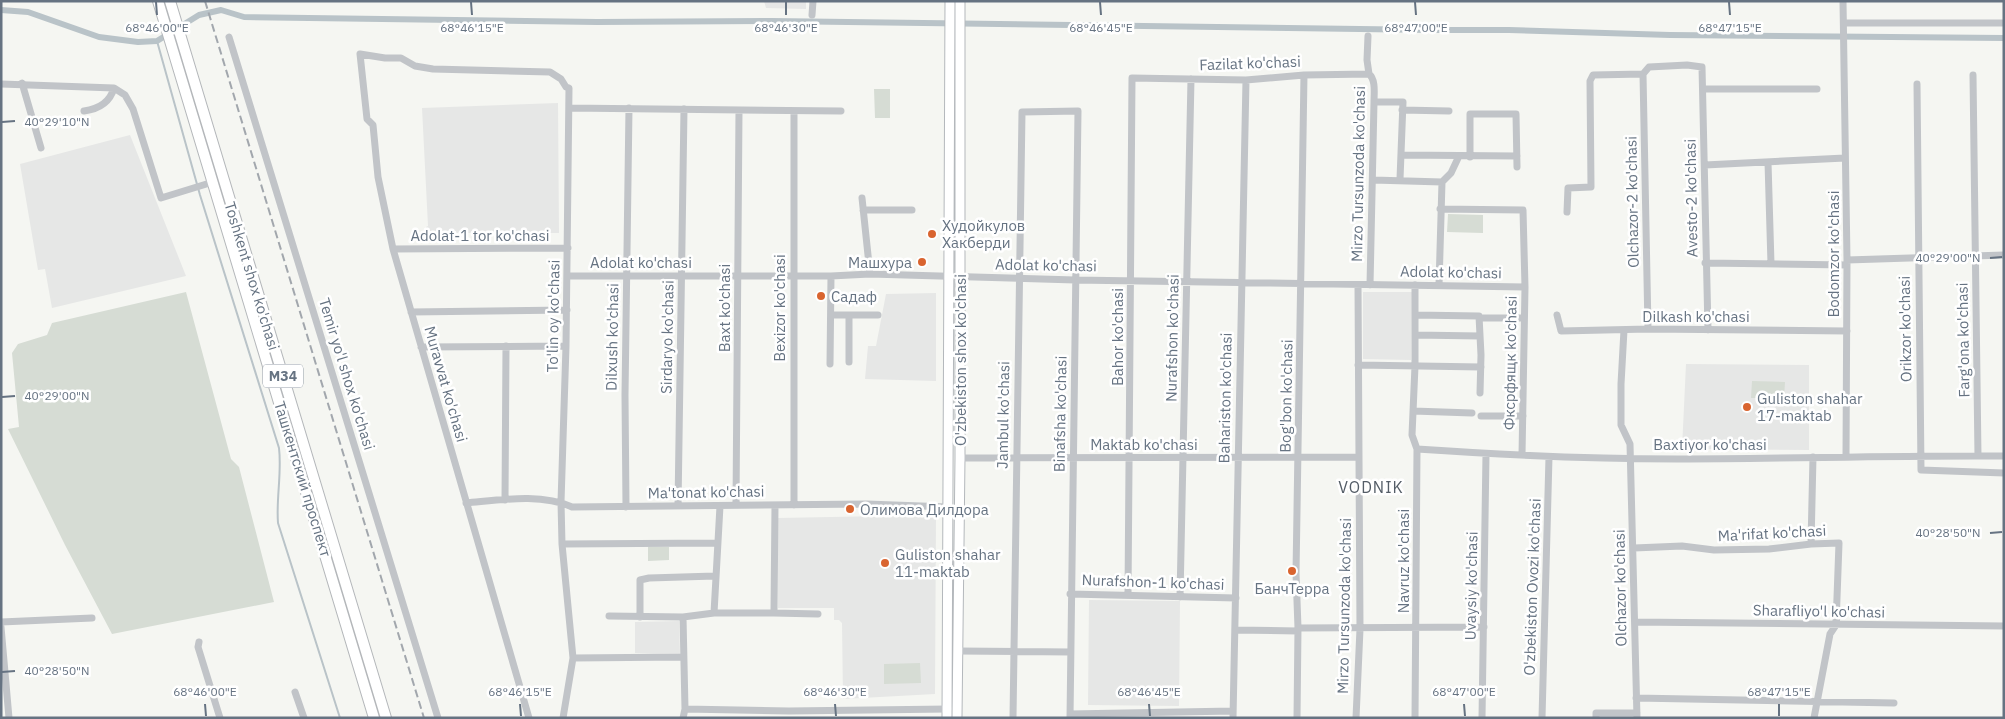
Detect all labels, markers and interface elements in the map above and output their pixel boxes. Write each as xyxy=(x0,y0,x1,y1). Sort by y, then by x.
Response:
text: 68°46'00"E xyxy=(125,20,189,35)
text: 68°46'15"E xyxy=(440,20,504,35)
text: 68°46'30"E xyxy=(754,20,818,35)
text: 68°46'45"E xyxy=(1069,20,1133,35)
text: 68°47'00"E xyxy=(1384,20,1448,35)
text: 68°47'15"E xyxy=(1698,20,1762,35)
street label: Fazilat ko'chasi xyxy=(1199,52,1301,74)
street label: Mirzo Tursunzoda ko'chasi xyxy=(1347,86,1369,262)
text: 40°29'10"N xyxy=(24,114,90,129)
street label: Olchazor-2 ko'chasi xyxy=(1621,136,1643,268)
street label: Avesto-2 ko'chasi xyxy=(1680,139,1702,257)
street label: Bodomzor ko'chasi xyxy=(1824,191,1843,317)
street label: Toshkent shox ko'chasi xyxy=(220,199,284,353)
place label: Худойкулов Хакберди xyxy=(942,216,1025,252)
street label: Adolat-1 tor ko'chasi xyxy=(410,226,550,245)
marker: Худойкулов Хакберди xyxy=(926,228,938,240)
text: 40°29'00"N xyxy=(1915,250,1981,265)
street label: Adolat ko'chasi xyxy=(590,253,692,272)
place label: Машхура xyxy=(848,253,912,272)
street label: Bexizor ko'chasi xyxy=(770,254,789,362)
street label: Adolat ko'chasi xyxy=(995,255,1097,275)
marker: Машхура xyxy=(916,256,928,268)
street label: To'lin oy ko'chasi xyxy=(543,259,563,373)
street label: Adolat ko'chasi xyxy=(1400,262,1502,282)
street label: Baxt ko'chasi xyxy=(715,264,734,352)
street label: O'zbekiston shox ko'chasi xyxy=(951,274,970,446)
street label: Nurafshon ko'chasi xyxy=(1161,274,1183,402)
street label: Orikzor ko'chasi xyxy=(1895,276,1915,382)
street label: Sirdaryo ko'chasi xyxy=(657,280,677,394)
street label: Farg'ona ko'chasi xyxy=(1952,282,1974,398)
street label: Dilxush ko'chasi xyxy=(602,283,622,391)
place label: Садаф xyxy=(831,287,877,306)
street label: Bahor ko'chasi xyxy=(1108,288,1127,386)
marker: Садаф xyxy=(815,290,827,302)
street label: Temir yo'l shox ko'chasi xyxy=(315,296,379,452)
street label: Фксрфящк ko'chasi xyxy=(1499,296,1521,430)
street label: Dilkash ko'chasi xyxy=(1642,307,1750,326)
street label: Muravvat ko'chasi xyxy=(420,324,472,444)
street label: Bahariston ko'chasi xyxy=(1214,333,1236,463)
street label: Bog'bon ko'chasi xyxy=(1276,339,1296,453)
street label: Binafsha ko'chasi xyxy=(1049,356,1071,472)
street label: Jambul ko'chasi xyxy=(993,361,1013,469)
road number: M34 xyxy=(263,364,303,388)
text: 40°29'00"N xyxy=(24,388,90,403)
place label: Guliston shahar 17-maktab xyxy=(1757,389,1863,425)
street label: Ташкентский проспект xyxy=(270,399,336,559)
marker: Guliston shahar 17-maktab xyxy=(1741,401,1753,413)
street label: Maktab ko'chasi xyxy=(1090,435,1198,454)
street label: Baxtiyor ko'chasi xyxy=(1653,435,1767,454)
district label: VODNIK xyxy=(1338,477,1404,497)
street label: Ma'tonat ko'chasi xyxy=(647,481,765,503)
street label: O'zbekiston Ovozi ko'chasi xyxy=(1519,498,1545,676)
place label: Олимова Дилдора xyxy=(860,500,989,519)
marker: Олимова Дилдора xyxy=(844,503,856,515)
street label: Navruz ko'chasi xyxy=(1394,509,1413,613)
street label: Mirzo Tursunzoda ko'chasi xyxy=(1333,518,1355,694)
street label: Ma'rifat ko'chasi xyxy=(1717,521,1827,545)
text: 40°28'50"N xyxy=(1915,525,1981,540)
street label: Olchazor ko'chasi xyxy=(1609,529,1631,647)
street label: Uvaysiy ko'chasi xyxy=(1461,531,1481,641)
place label: Guliston shahar 11-maktab xyxy=(895,545,1001,581)
marker: Guliston shahar 11-maktab xyxy=(879,557,891,569)
marker: БанчТерра xyxy=(1286,565,1298,577)
street label: Nurafshon-1 ko'chasi xyxy=(1081,570,1225,594)
place label: БанчТерра xyxy=(1254,579,1330,598)
street label: Sharafliyo'l ko'chasi xyxy=(1753,600,1885,622)
text: 40°28'50"N xyxy=(24,663,90,678)
text: 68°46'00"E xyxy=(173,684,237,699)
text: 68°46'15"E xyxy=(488,684,552,699)
text: 68°46'30"E xyxy=(803,684,867,699)
text: 68°46'45"E xyxy=(1117,684,1181,699)
text: 68°47'00"E xyxy=(1432,684,1496,699)
text: 68°47'15"E xyxy=(1747,684,1811,699)

